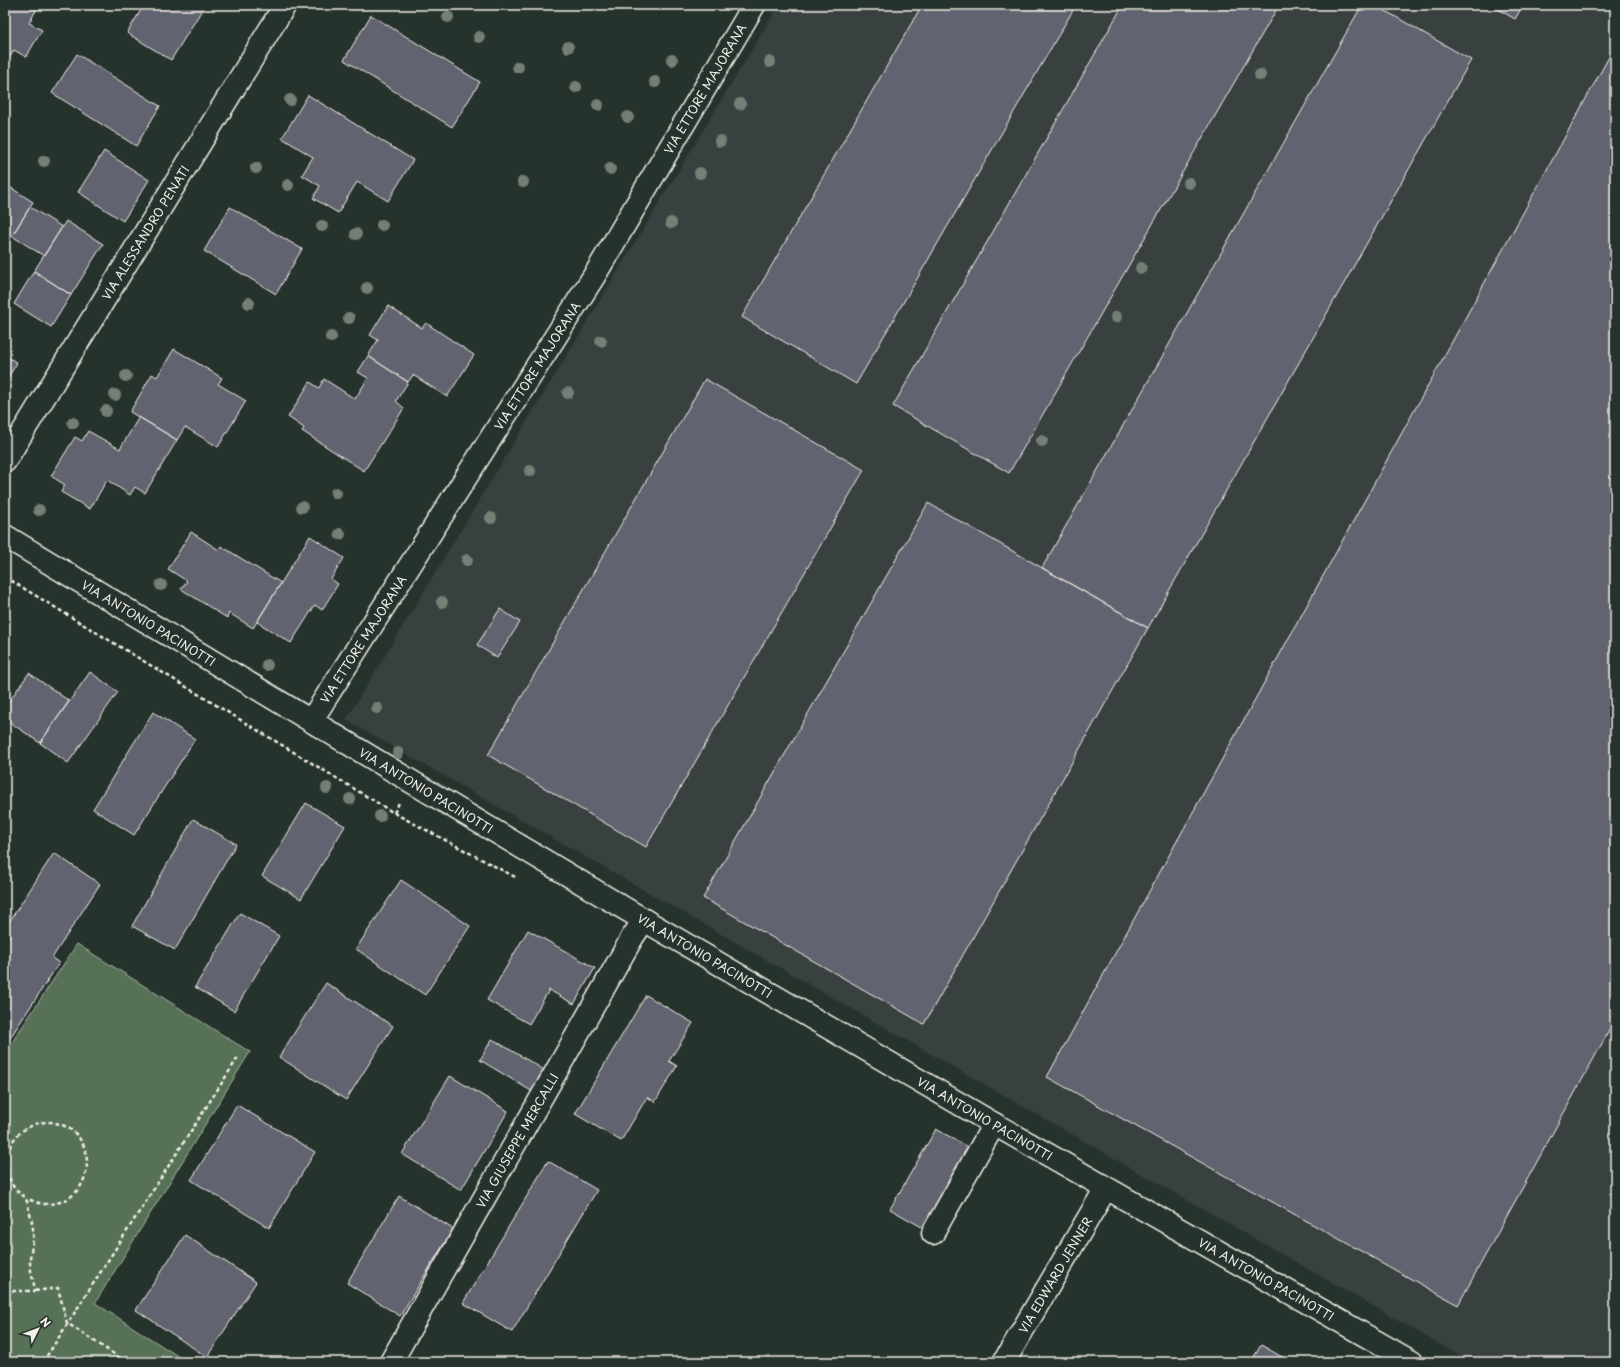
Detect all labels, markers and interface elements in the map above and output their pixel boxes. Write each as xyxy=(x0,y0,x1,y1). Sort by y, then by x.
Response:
street label: VIA ETTORE MAJORANA xyxy=(659,20,750,157)
street label: VIA ALESSANDRO PENATI xyxy=(97,162,193,303)
street label: VIA ETTORE MAJORANA xyxy=(489,298,584,433)
street label: VIA ETTORE MAJORANA xyxy=(316,572,411,707)
street label: VIA ANTONIO PACINOTTI xyxy=(78,575,219,670)
street label: VIA ANTONIO PACINOTTI xyxy=(356,743,497,837)
street label: VIA ANTONIO PACINOTTI xyxy=(634,909,776,1002)
street label: VIA GIUSEPPE MERCALLI xyxy=(471,1069,563,1211)
street label: VIA ANTONIO PACINOTTI xyxy=(914,1072,1056,1165)
street label: VIA EDWARD JENNER xyxy=(1014,1213,1096,1337)
street label: VIA ANTONIO PACINOTTI xyxy=(1195,1233,1338,1325)
north arrow xyxy=(18,1309,58,1349)
text: N xyxy=(37,1313,55,1331)

